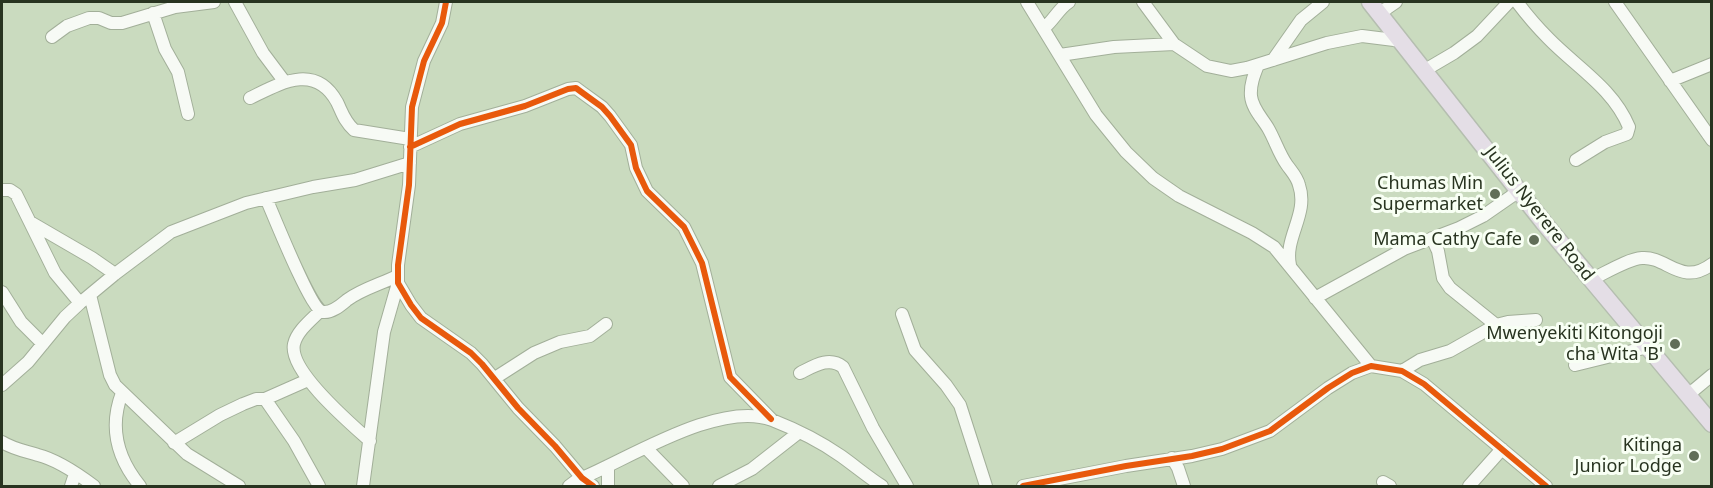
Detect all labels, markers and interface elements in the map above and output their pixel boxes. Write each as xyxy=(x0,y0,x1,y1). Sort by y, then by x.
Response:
street label: Julius Nyerere Road xyxy=(1480,142,1598,286)
place label: Chumas Min Supermarket xyxy=(1373,173,1483,216)
marker: Chumas Min Supermarket xyxy=(1488,187,1502,201)
place label: Mama Cathy Cafe xyxy=(1373,229,1522,251)
marker: Mama Cathy Cafe xyxy=(1527,233,1541,247)
place label: Mwenyekiti Kitongoji cha Wita 'B' xyxy=(1486,323,1663,366)
marker: Mwenyekiti Kitongoji cha Wita 'B' xyxy=(1668,337,1682,351)
place label: Kitinga Junior Lodge xyxy=(1575,435,1682,478)
marker: Kitinga Junior Lodge xyxy=(1687,449,1701,463)

